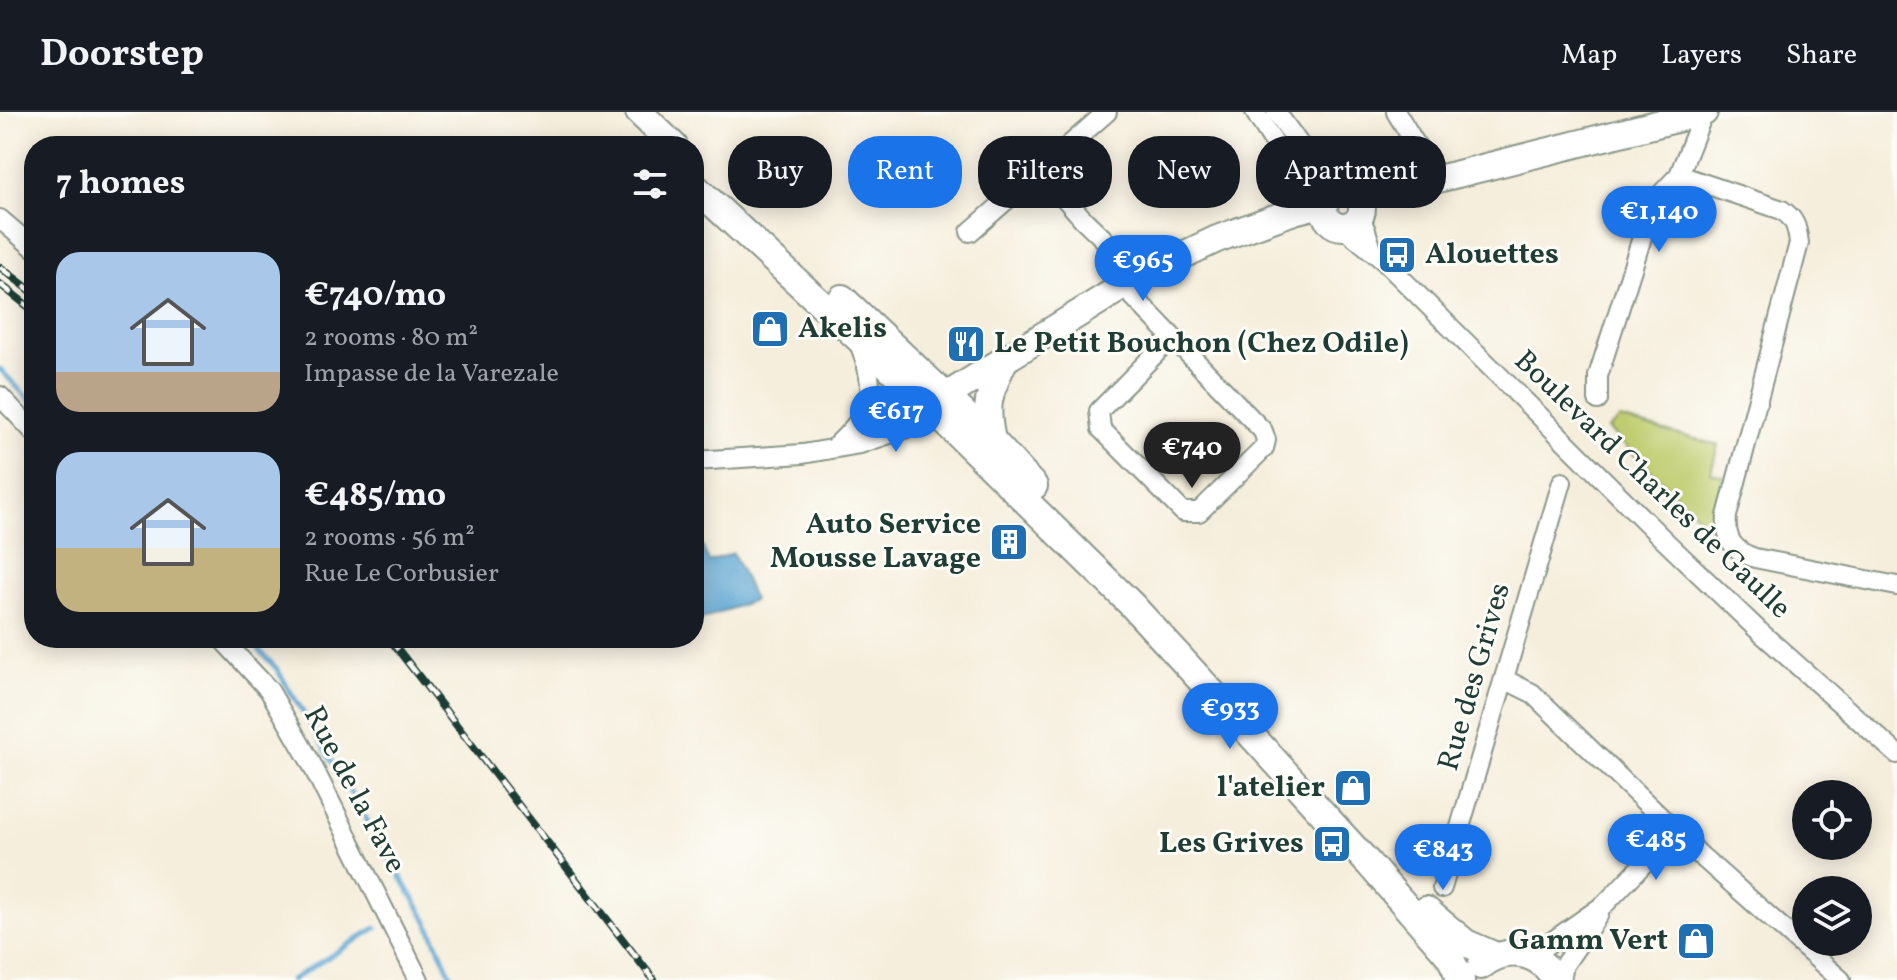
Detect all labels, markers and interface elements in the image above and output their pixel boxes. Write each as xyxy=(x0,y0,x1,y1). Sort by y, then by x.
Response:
text: Doorstep xyxy=(40,29,204,82)
text: Map xyxy=(1561,36,1617,75)
text: Layers xyxy=(1661,36,1742,75)
text: Share xyxy=(1786,36,1857,75)
chip: Buy xyxy=(728,136,832,208)
chip: Rent xyxy=(848,136,962,208)
chip: Filters xyxy=(978,136,1112,208)
chip: New xyxy=(1128,136,1240,208)
chip: Apartment xyxy=(1256,136,1446,208)
text: 7 homes xyxy=(56,161,185,208)
icon: filters xyxy=(628,162,672,206)
pin: €1,140 xyxy=(1594,186,1724,254)
text: €1,140 xyxy=(1620,194,1698,230)
bus stop icon: Alouettes xyxy=(1376,234,1418,276)
place label: Alouettes xyxy=(1425,234,1559,276)
pin: €965 xyxy=(1096,235,1190,303)
text: €965 xyxy=(1113,243,1173,279)
text: €740/mo xyxy=(304,273,446,320)
icon: home xyxy=(120,284,216,380)
shop icon: Akelis xyxy=(749,308,791,350)
place label: Akelis xyxy=(798,308,887,350)
text: 2 rooms · 80 m² xyxy=(304,320,478,356)
restaurant icon: Le Petit Bouchon (Chez Odile) xyxy=(945,323,987,365)
place label: Le Petit Bouchon (Chez Odile) xyxy=(994,323,1409,365)
street label: Boulevard Charles de Gaulle xyxy=(1504,341,1800,629)
text: Impasse de la Varezale xyxy=(304,356,559,392)
pin: €617 xyxy=(849,386,943,454)
text: €617 xyxy=(868,394,924,430)
pin: €740 xyxy=(1145,422,1239,490)
text: €740 xyxy=(1162,430,1222,466)
text: €485/mo xyxy=(304,473,446,520)
icon: home xyxy=(120,484,216,580)
place label: Auto Service Mousse Lavage xyxy=(770,504,981,580)
text: 2 rooms · 56 m² xyxy=(304,520,475,556)
building icon: Auto Service Mousse Lavage xyxy=(988,521,1030,563)
text: Rue Le Corbusier xyxy=(304,556,499,592)
street label: Rue des Grives xyxy=(1428,578,1522,776)
pin: €933 xyxy=(1183,683,1277,751)
text: €933 xyxy=(1200,691,1260,727)
street label: Rue de la Fave xyxy=(292,699,416,881)
place label: l'atelier xyxy=(1217,767,1325,809)
shop icon: l'atelier xyxy=(1332,767,1374,809)
map controls xyxy=(1792,780,1872,956)
button: locate xyxy=(1792,780,1872,860)
pin: €485 xyxy=(1609,814,1703,882)
text: €485 xyxy=(1626,822,1686,858)
place label: Les Grives xyxy=(1159,823,1304,865)
bus stop icon: Les Grives xyxy=(1311,823,1353,865)
pin: €843 xyxy=(1396,824,1490,892)
text: €843 xyxy=(1413,832,1473,868)
button: layers xyxy=(1792,876,1872,956)
place label: Gamm Vert xyxy=(1508,920,1668,962)
shop icon: Gamm Vert xyxy=(1675,920,1717,962)

